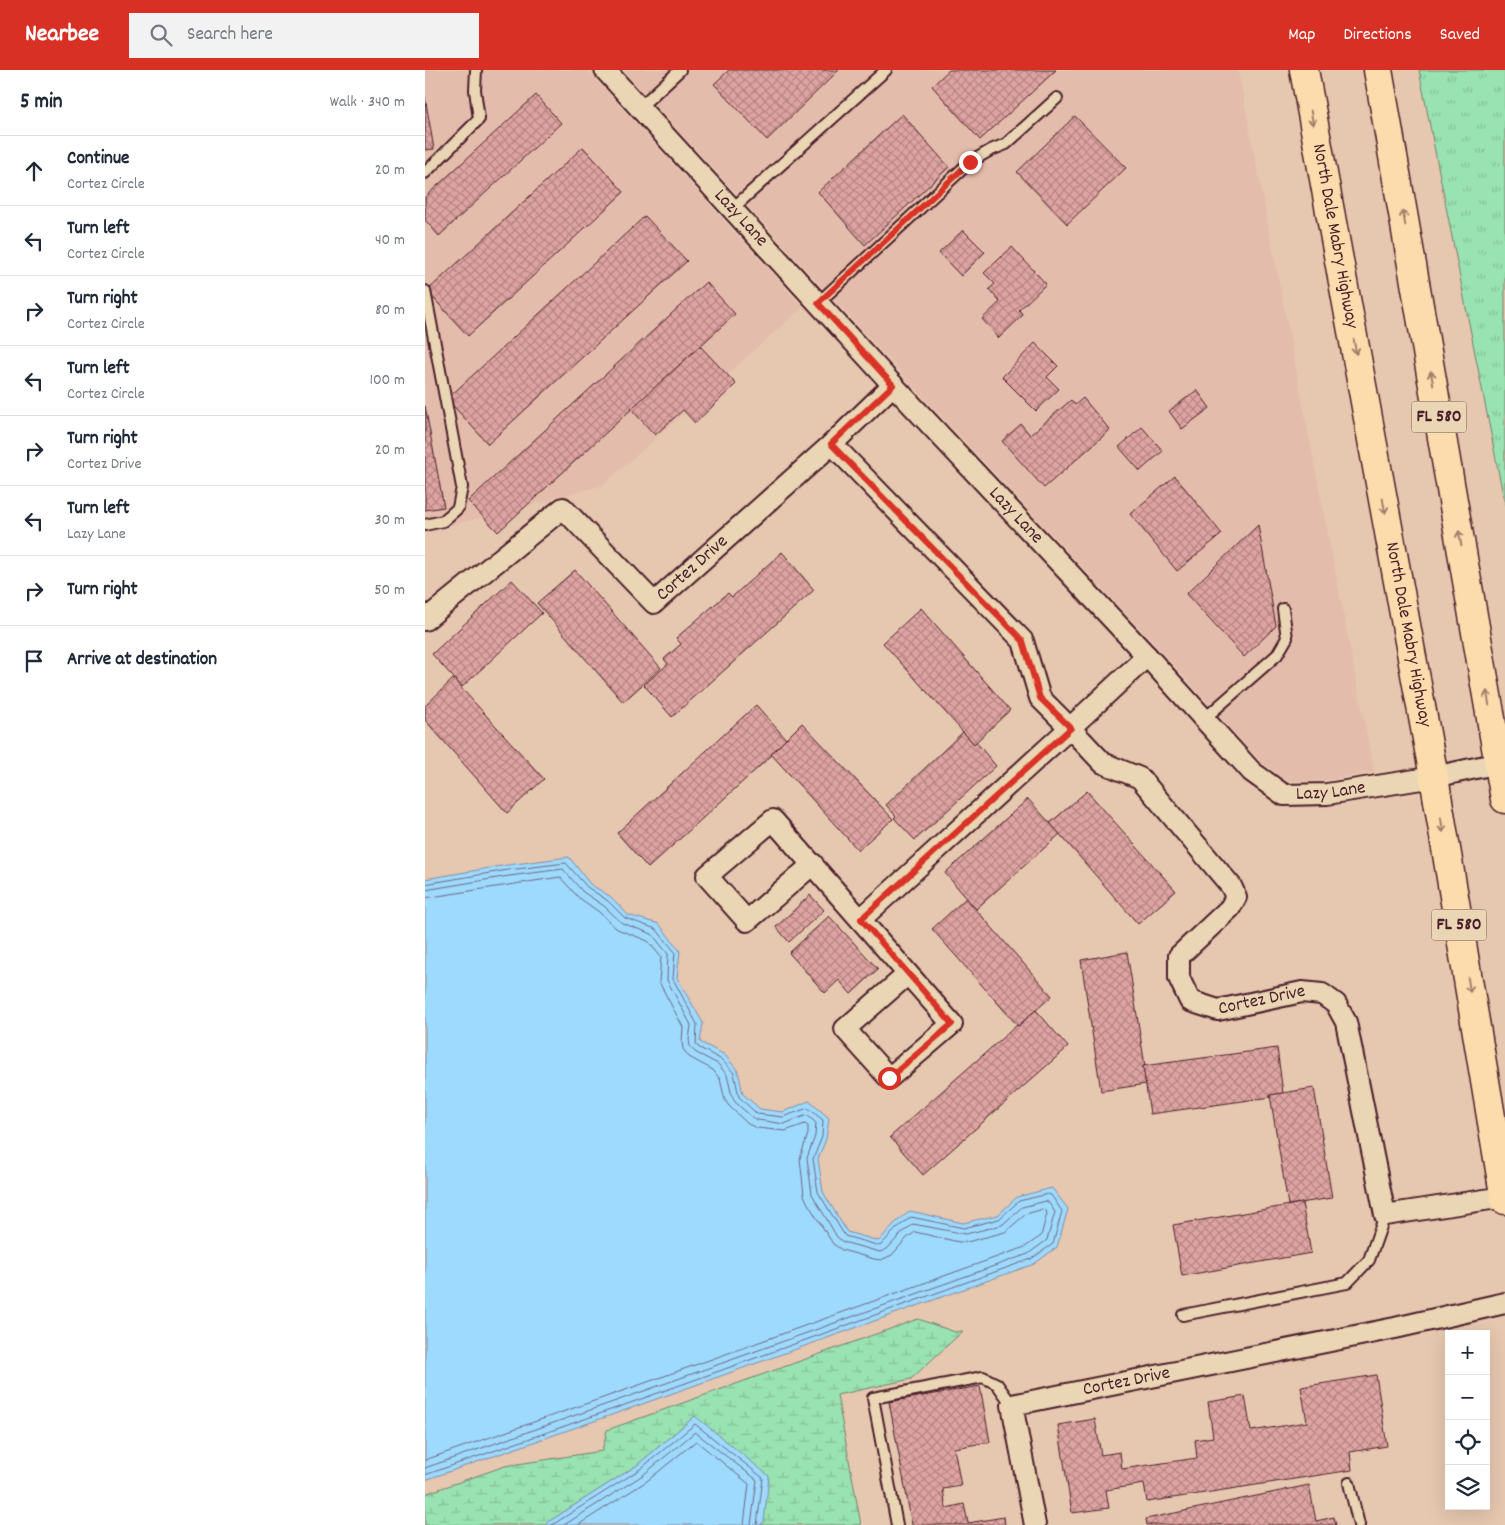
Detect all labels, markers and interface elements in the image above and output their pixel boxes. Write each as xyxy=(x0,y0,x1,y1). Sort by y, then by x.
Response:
search box xyxy=(129,13,479,58)
text: Nearbee xyxy=(25,18,99,52)
icon: search xyxy=(147,21,175,49)
text: Search here xyxy=(187,22,273,49)
text: Map xyxy=(1288,23,1315,48)
text: Directions xyxy=(1343,23,1412,48)
text: Saved xyxy=(1440,23,1480,48)
text: 5 min xyxy=(20,88,63,118)
text: Walk · 340 m xyxy=(330,91,405,114)
one-way arrow xyxy=(1308,110,1318,126)
street label: North Dale Mabry Highway xyxy=(1304,142,1365,331)
text: Continue xyxy=(67,146,129,173)
route end xyxy=(959,151,982,174)
icon: ahead xyxy=(20,157,48,185)
text: 20 m xyxy=(375,159,405,182)
text: Cortez Circle xyxy=(67,173,145,196)
street label: Lazy Lane xyxy=(707,183,774,253)
one-way arrow xyxy=(1398,210,1408,226)
text: Turn left xyxy=(67,216,130,243)
icon: left xyxy=(20,227,48,255)
text: 40 m xyxy=(375,229,405,252)
text: Cortez Circle xyxy=(67,243,145,266)
text: Turn right xyxy=(67,286,138,313)
icon: right xyxy=(20,297,48,325)
text: 80 m xyxy=(375,299,405,322)
text: Cortez Circle xyxy=(67,313,145,336)
one-way arrow xyxy=(1350,338,1360,354)
text: Turn left xyxy=(67,356,130,383)
icon: left xyxy=(20,367,48,395)
text: 100 m xyxy=(369,369,405,392)
one-way arrow xyxy=(1426,370,1436,386)
text: Cortez Circle xyxy=(67,383,145,406)
road number: FL 580 xyxy=(1411,402,1467,432)
text: Turn right xyxy=(67,426,138,453)
icon: right xyxy=(20,437,48,465)
text: 20 m xyxy=(375,439,405,462)
text: Cortez Drive xyxy=(67,453,141,476)
street label: Lazy Lane xyxy=(982,481,1049,550)
text: Turn left xyxy=(67,496,130,523)
one-way arrow xyxy=(1380,498,1390,514)
icon: left xyxy=(20,507,48,535)
text: 30 m xyxy=(375,509,405,532)
text: Lazy Lane xyxy=(67,523,126,546)
street label: Cortez Drive xyxy=(651,529,735,608)
one-way arrow xyxy=(1454,530,1464,546)
street label: North Dale Mabry Highway xyxy=(1378,540,1438,729)
icon: right xyxy=(20,577,48,605)
text: Turn right xyxy=(67,577,138,604)
text: 50 m xyxy=(374,579,405,602)
icon: arrive xyxy=(20,647,48,675)
text: Arrive at destination xyxy=(67,647,217,674)
one-way arrow xyxy=(1482,690,1492,706)
street label: Lazy Lane xyxy=(1296,775,1367,808)
one-way arrow xyxy=(1438,816,1448,832)
road number: FL 580 xyxy=(1431,910,1487,940)
one-way arrow xyxy=(1464,977,1474,993)
street label: Cortez Drive xyxy=(1216,978,1308,1023)
route start xyxy=(878,1067,901,1090)
map controls xyxy=(1445,1330,1490,1510)
button: + xyxy=(1445,1330,1490,1375)
street label: Cortez Drive xyxy=(1080,1360,1173,1404)
button: − xyxy=(1445,1375,1490,1420)
button: locate xyxy=(1445,1420,1490,1465)
button: layers xyxy=(1445,1465,1490,1510)

